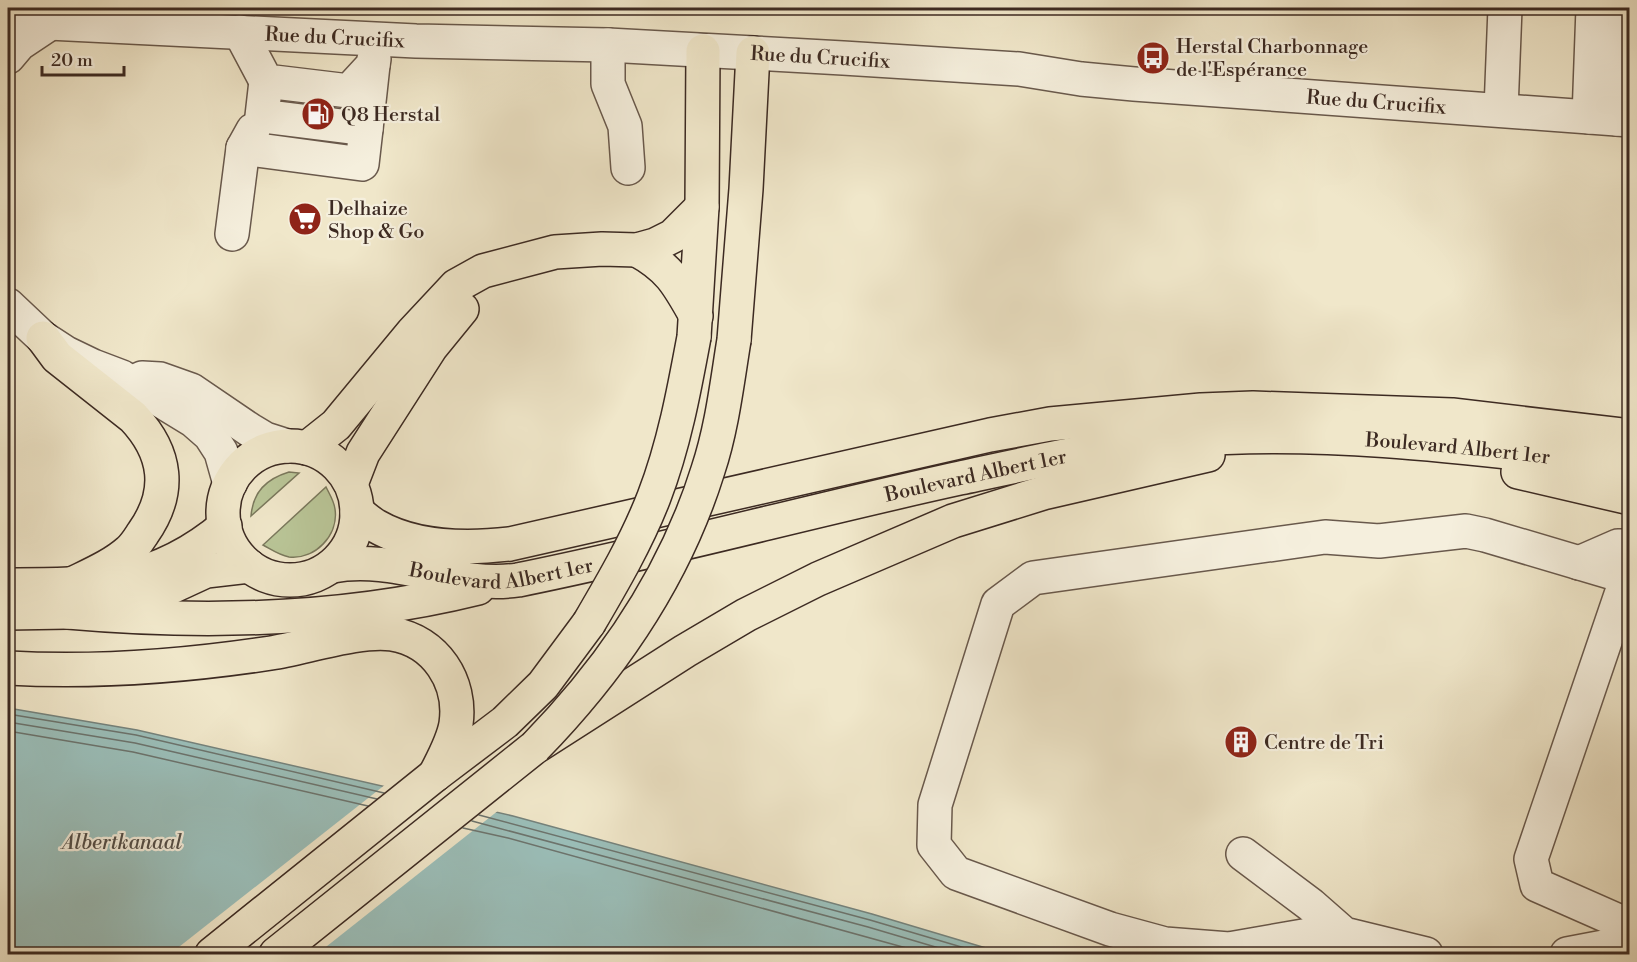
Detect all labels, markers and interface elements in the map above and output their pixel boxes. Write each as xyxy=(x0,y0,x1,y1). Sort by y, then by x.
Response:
street label: Rue du Crucifix xyxy=(264,23,406,54)
place label: Herstal Charbonnage de l'Espérance xyxy=(1176,35,1368,83)
scale bar xyxy=(42,39,124,77)
bus stop icon: Herstal Charbonnage de l'Espérance xyxy=(1135,40,1171,76)
street label: Rue du Crucifix xyxy=(750,42,891,75)
text: 20 m xyxy=(51,49,93,72)
street label: Rue du Crucifix xyxy=(1305,86,1447,121)
fuel station icon: Q8 Herstal xyxy=(300,96,336,132)
place label: Q8 Herstal xyxy=(341,103,440,128)
place label: Delhaize Shop & Go xyxy=(328,197,424,245)
supermarket icon: Delhaize Shop & Go xyxy=(287,201,323,237)
street label: Boulevard Albert 1er xyxy=(1364,428,1552,471)
street label: Boulevard Albert 1er xyxy=(881,445,1069,509)
street label: Boulevard Albert 1er xyxy=(406,553,596,596)
building icon: Centre de Tri xyxy=(1223,724,1259,760)
place label: Centre de Tri xyxy=(1264,731,1384,756)
water label: Albertkanaal xyxy=(60,830,182,856)

